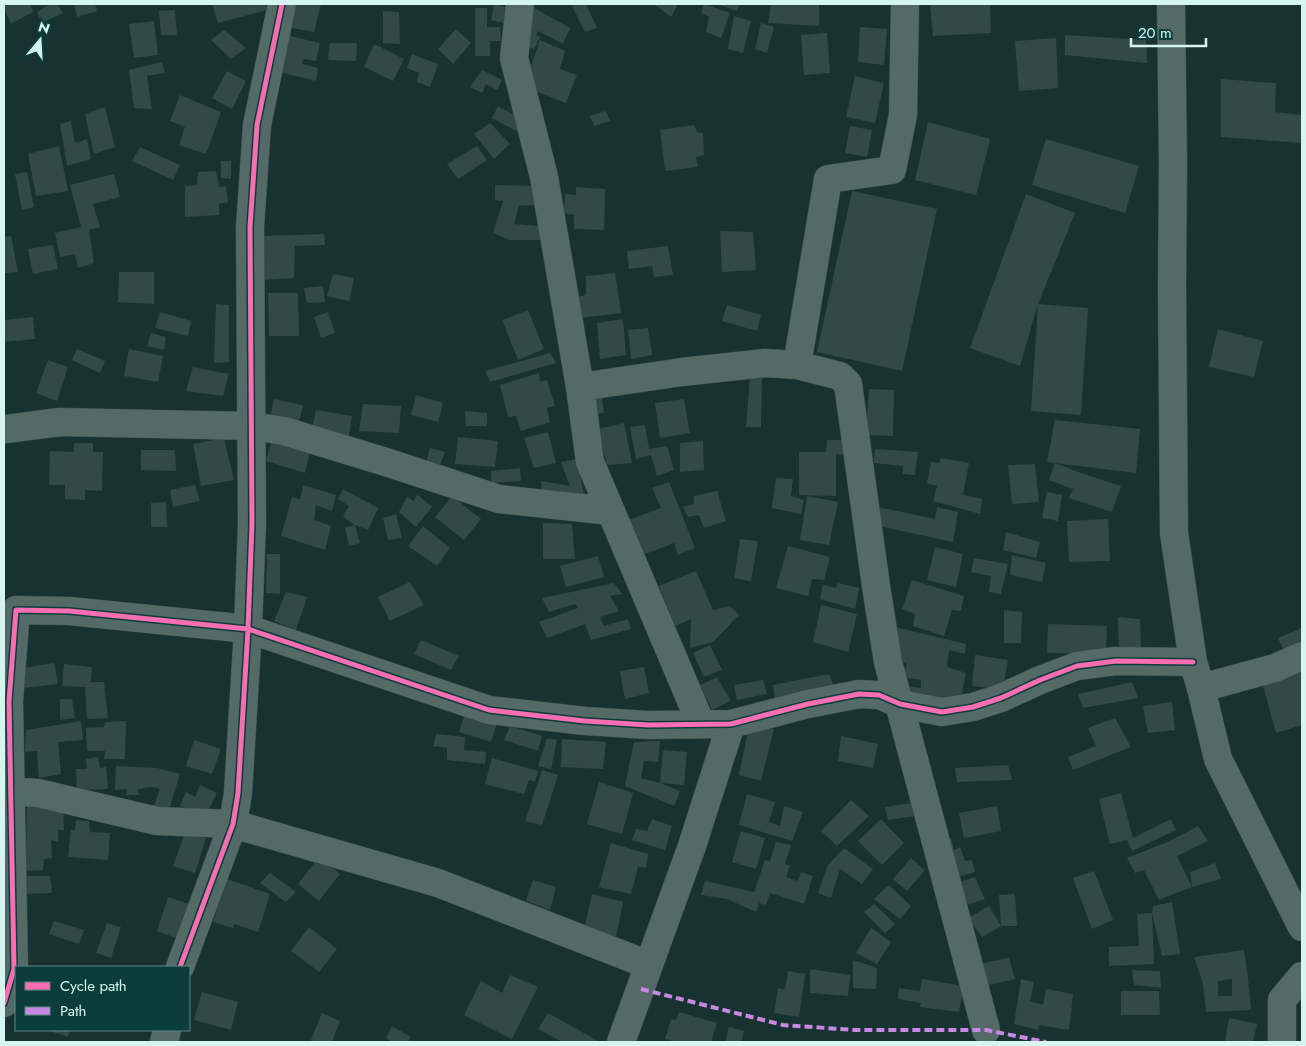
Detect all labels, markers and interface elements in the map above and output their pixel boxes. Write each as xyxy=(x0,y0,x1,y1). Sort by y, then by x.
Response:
north arrow xyxy=(15,15,65,65)
scale bar xyxy=(1131,15,1206,47)
text: N xyxy=(36,16,52,39)
text: 20 m xyxy=(1138,22,1172,44)
legend xyxy=(15,966,190,1031)
text: Cycle path xyxy=(60,975,127,997)
text: Path xyxy=(60,1000,86,1022)

